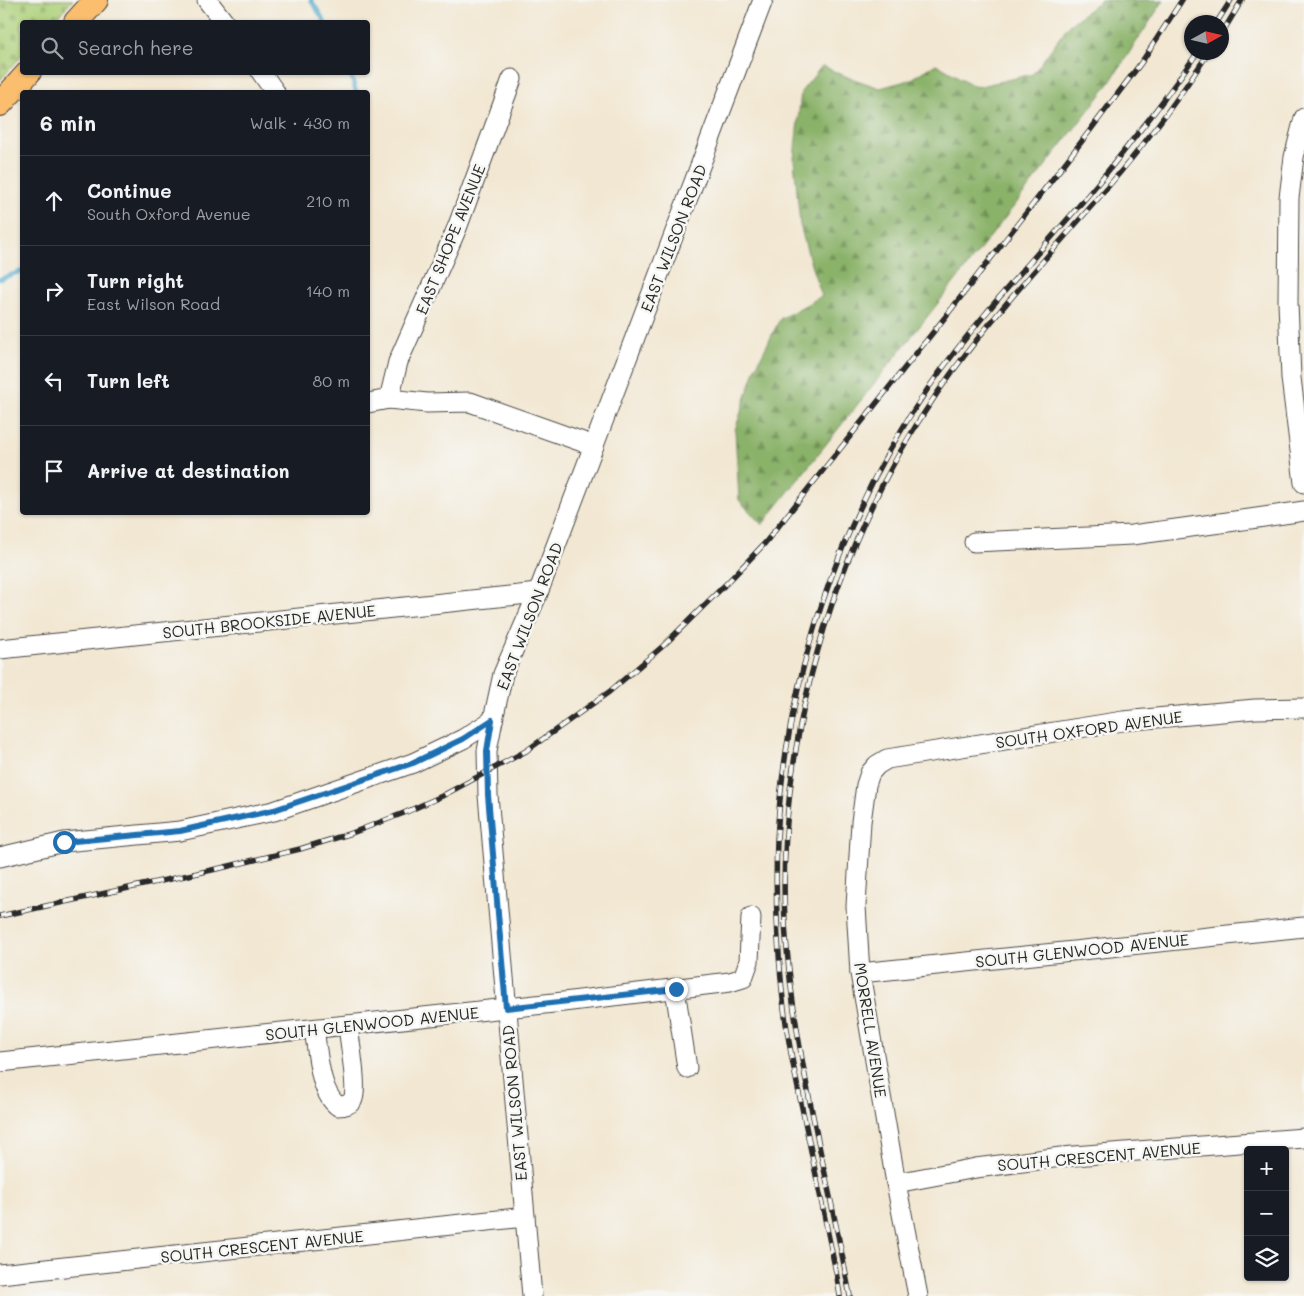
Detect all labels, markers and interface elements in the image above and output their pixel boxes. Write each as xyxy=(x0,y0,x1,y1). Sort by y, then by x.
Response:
north arrow xyxy=(1184,15,1229,60)
search box xyxy=(20,20,370,75)
icon: search xyxy=(38,34,66,62)
text: Search here xyxy=(78,35,194,60)
text: 6 min xyxy=(40,109,96,136)
text: Walk · 430 m xyxy=(250,112,350,133)
street label: EAST SHOPE AVENUE xyxy=(410,161,490,317)
street label: EAST WILSON ROAD xyxy=(635,161,711,315)
text: Continue xyxy=(87,178,172,203)
icon: ahead xyxy=(40,187,68,215)
text: 210 m xyxy=(306,190,350,211)
text: South Oxford Avenue xyxy=(87,203,251,224)
text: Turn right xyxy=(87,268,184,293)
icon: right xyxy=(40,277,68,305)
text: 140 m xyxy=(306,280,350,301)
text: East Wilson Road xyxy=(87,293,220,314)
icon: left xyxy=(40,367,68,395)
text: Turn left xyxy=(87,368,170,393)
text: 80 m xyxy=(313,370,350,391)
icon: arrive xyxy=(40,457,68,485)
text: Arrive at destination xyxy=(87,458,290,483)
street label: EAST WILSON ROAD xyxy=(491,539,567,693)
street label: SOUTH BROOKSIDE AVENUE xyxy=(161,599,377,643)
street label: SOUTH OXFORD AVENUE xyxy=(994,705,1184,753)
route start xyxy=(53,831,76,854)
street label: SOUTH GLENWOOD AVENUE xyxy=(974,928,1190,972)
street label: MORRELL AVENUE xyxy=(850,961,892,1099)
route end xyxy=(665,978,688,1001)
street label: SOUTH GLENWOOD AVENUE xyxy=(264,1001,480,1045)
street label: EAST WILSON ROAD xyxy=(497,1024,531,1182)
street label: SOUTH CRESCENT AVENUE xyxy=(997,1137,1201,1175)
map controls xyxy=(1244,1146,1289,1281)
button: + xyxy=(1244,1146,1289,1191)
button: − xyxy=(1244,1191,1289,1236)
street label: SOUTH CRESCENT AVENUE xyxy=(160,1225,364,1267)
button: layers xyxy=(1244,1236,1289,1281)

